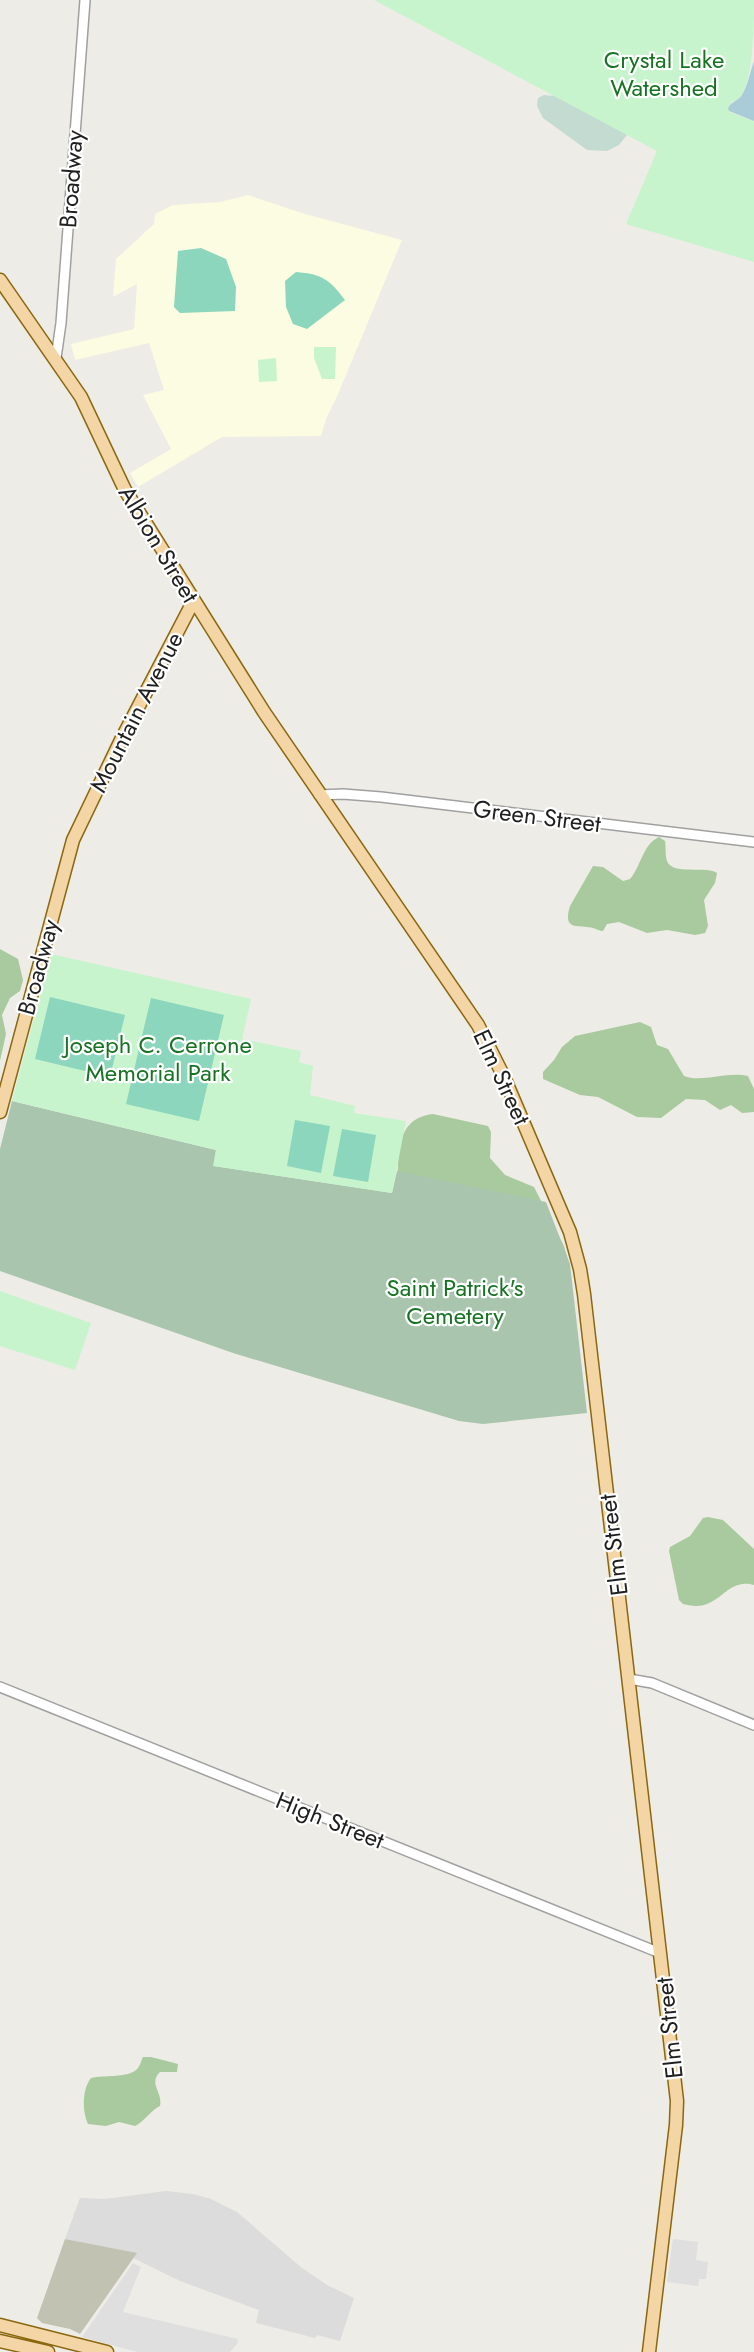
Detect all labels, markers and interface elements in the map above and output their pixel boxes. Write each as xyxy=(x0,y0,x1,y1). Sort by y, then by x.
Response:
park label: Crystal Lake Watershed xyxy=(604,42,724,105)
street label: Broadway xyxy=(50,129,92,229)
street label: Albion Street xyxy=(110,479,208,610)
street label: Mountain Avenue xyxy=(80,626,192,798)
street label: Green Street xyxy=(471,791,603,841)
street label: Broadway xyxy=(8,915,68,1019)
street label: Elm Street xyxy=(465,1023,539,1131)
park label: Joseph C. Cerrone Memorial Park xyxy=(61,1027,252,1090)
park label: Saint Patrick's Cemetery xyxy=(387,1270,523,1333)
street label: Elm Street xyxy=(589,1492,637,1598)
street label: High Street xyxy=(271,1782,390,1858)
street label: Elm Street xyxy=(646,1975,692,2081)

